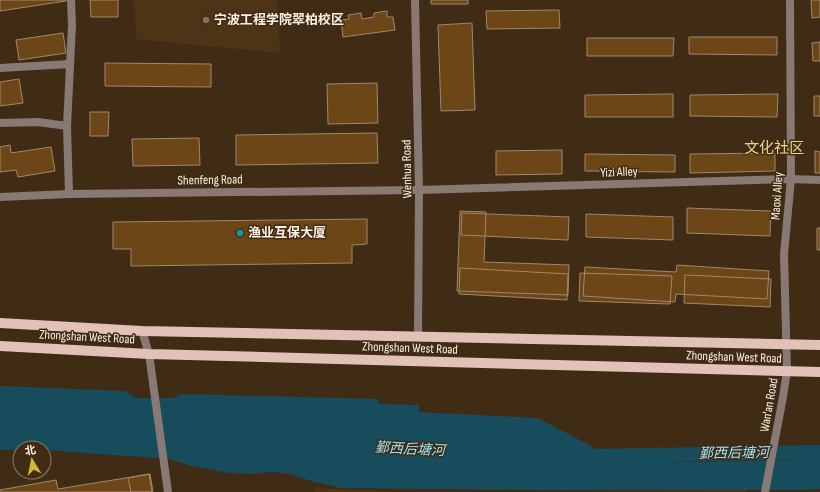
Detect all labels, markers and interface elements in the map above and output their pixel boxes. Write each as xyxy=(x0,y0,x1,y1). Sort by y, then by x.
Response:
place label: 宁波工程学院翠柏校区 xyxy=(214,12,344,28)
marker: 宁波工程学院翠柏校区 xyxy=(201,15,211,25)
street label: Wenhua Road xyxy=(398,139,416,199)
district label: 文化社区 xyxy=(744,139,804,158)
street label: Yizi Alley xyxy=(600,163,638,181)
street label: Shenfeng Road xyxy=(177,171,243,189)
street label: Maoxi Alley xyxy=(767,171,787,221)
place label: 渔业互保大厦 xyxy=(248,225,326,241)
marker: 渔业互保大厦 xyxy=(235,228,245,238)
street label: Zhongshan West Road xyxy=(39,327,135,347)
street label: Zhongshan West Road xyxy=(362,338,458,358)
street label: Zhongshan West Road xyxy=(686,347,782,367)
street label: Wan'an Road xyxy=(756,377,782,433)
water label: 鄞西后塘河 xyxy=(375,439,448,459)
north arrow xyxy=(12,440,52,480)
text: 北 xyxy=(24,443,37,458)
water label: 鄞西后塘河 xyxy=(699,444,772,462)

